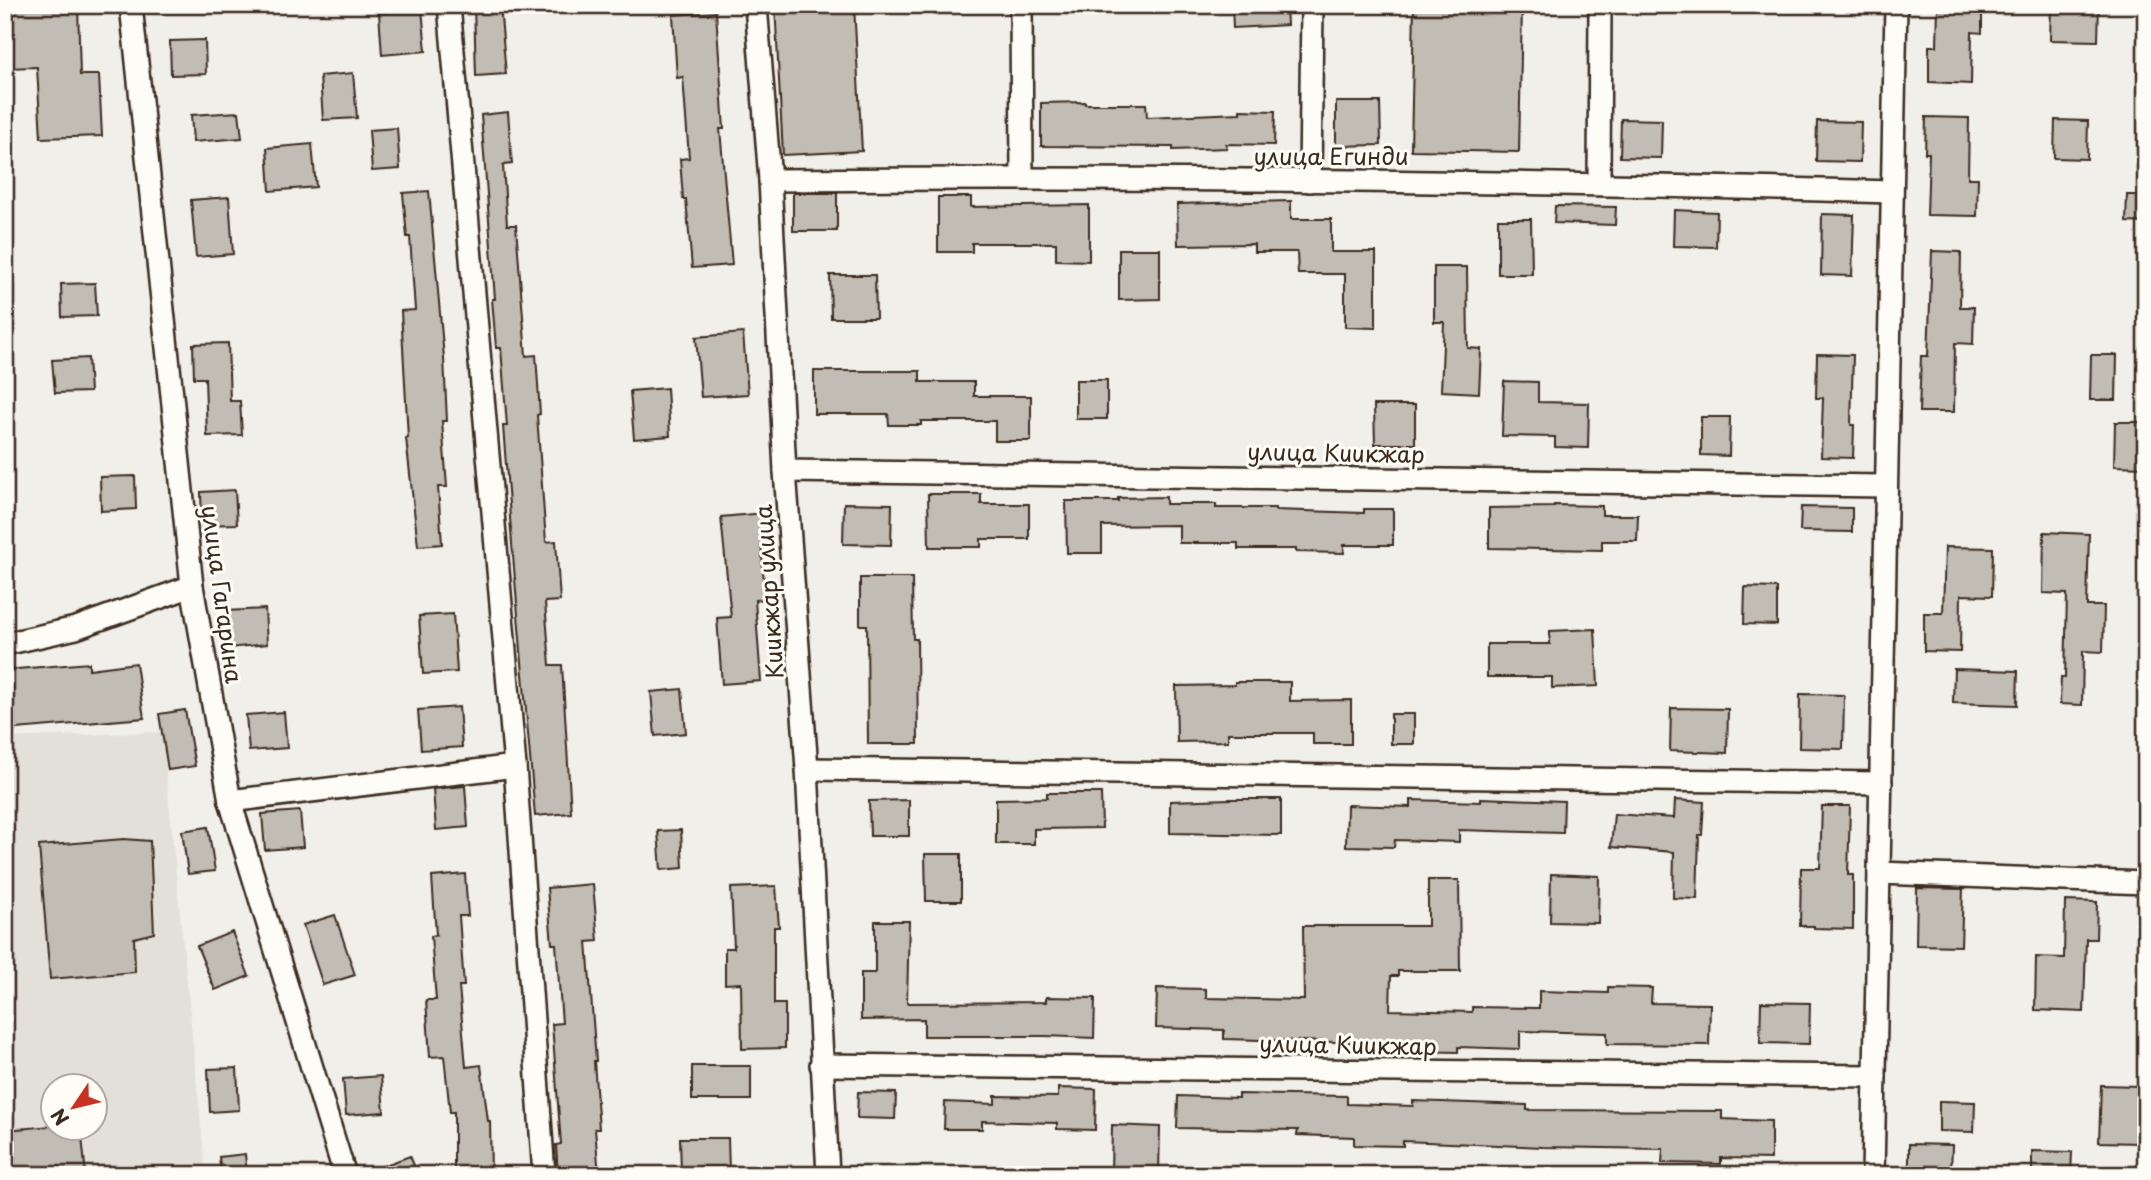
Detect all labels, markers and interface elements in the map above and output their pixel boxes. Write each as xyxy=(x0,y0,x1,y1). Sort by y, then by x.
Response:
street label: улица Егинди xyxy=(1253,138,1409,173)
street label: улица Киикжар xyxy=(1247,433,1425,471)
street label: улица Гагарина xyxy=(193,503,253,686)
street label: Киикжар улица xyxy=(744,503,792,680)
street label: улица Киикжар xyxy=(1259,1025,1437,1063)
north arrow xyxy=(38,1072,108,1142)
text: N xyxy=(43,1103,75,1132)

